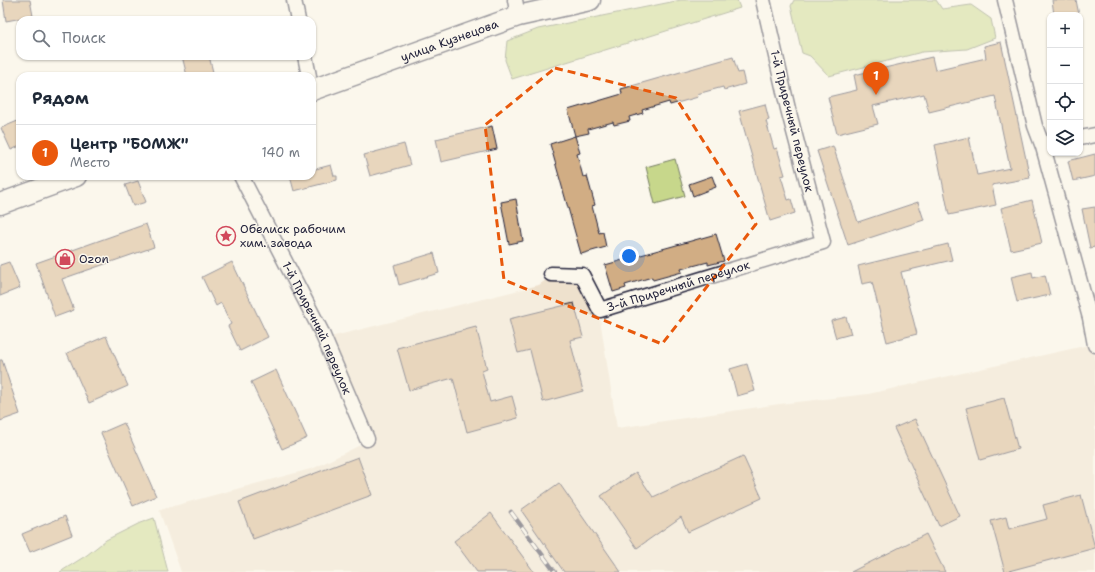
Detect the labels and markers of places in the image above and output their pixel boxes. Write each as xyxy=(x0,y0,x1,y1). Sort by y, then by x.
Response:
pin: 1 xyxy=(863,62,889,95)
place label: Обелиск рабочим хим. завода xyxy=(240,221,346,251)
place icon: Обелиск рабочим хим. завода xyxy=(215,225,237,247)
shop icon: Ozon xyxy=(54,248,76,270)
place label: Ozon xyxy=(79,251,109,267)

